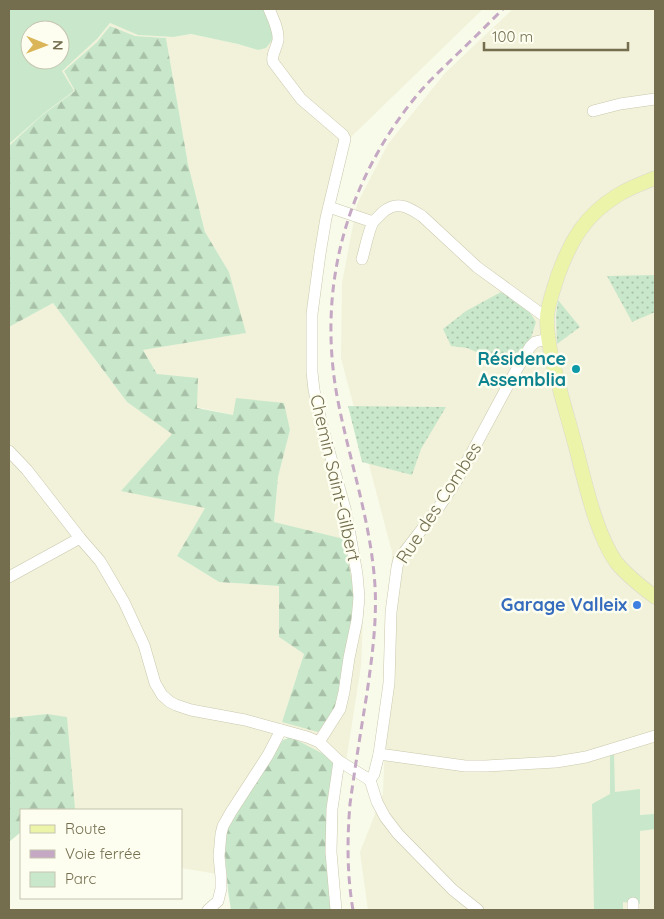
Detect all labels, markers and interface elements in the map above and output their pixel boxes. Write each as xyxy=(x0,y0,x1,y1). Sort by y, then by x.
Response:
north arrow xyxy=(20,20,70,70)
scale bar xyxy=(484,20,628,52)
text: 100 m xyxy=(492,27,533,46)
text: N xyxy=(49,40,67,51)
place label: Résidence Assemblia xyxy=(478,347,566,391)
marker: Résidence Assemblia xyxy=(570,363,582,375)
street label: Chemin Saint-Gilbert xyxy=(305,392,366,564)
street label: Rue des Combes xyxy=(391,438,486,568)
place label: Garage Valleix xyxy=(501,593,627,616)
marker: Garage Valleix xyxy=(631,599,643,611)
legend xyxy=(20,809,182,899)
text: Route xyxy=(65,819,106,838)
text: Voie ferrée xyxy=(65,844,141,863)
text: Parc xyxy=(65,869,96,888)

